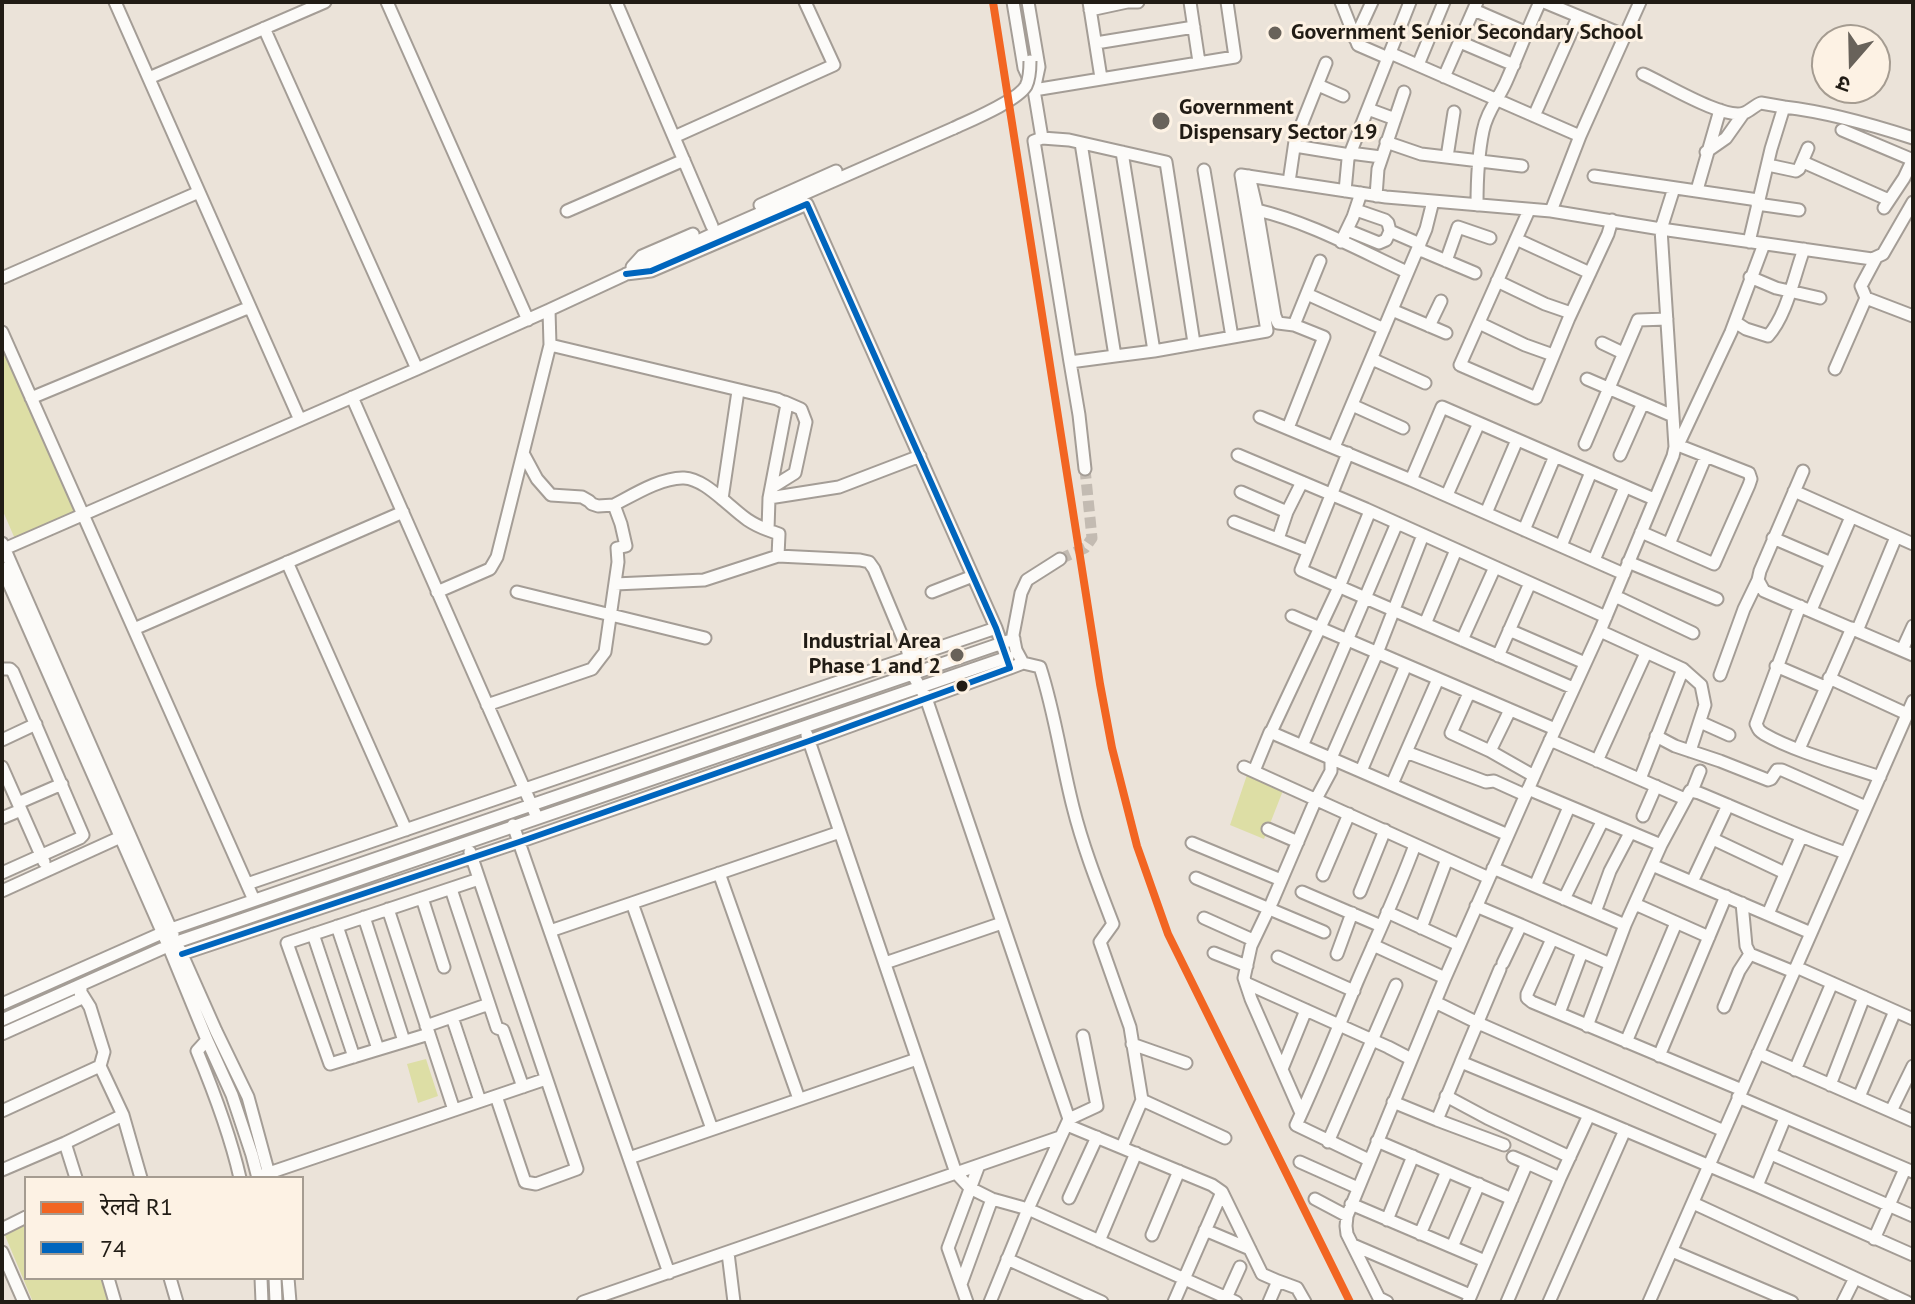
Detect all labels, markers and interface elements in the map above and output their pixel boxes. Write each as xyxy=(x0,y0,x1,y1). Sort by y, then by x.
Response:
place label: Government Senior Secondary School xyxy=(1291,20,1643,46)
marker: Government Senior Secondary School xyxy=(1266,24,1284,42)
north arrow xyxy=(1811,24,1891,104)
text: उ xyxy=(1833,69,1854,100)
place label: Government Dispensary Sector 19 xyxy=(1179,95,1377,146)
marker: Government Dispensary Sector 19 xyxy=(1150,110,1172,132)
place label: Industrial Area Phase 1 and 2 xyxy=(802,629,941,680)
marker: Industrial Area Phase 1 and 2 xyxy=(948,646,966,664)
unlabelled marker xyxy=(954,678,970,694)
legend xyxy=(24,1176,304,1280)
text: रेलवे R1 xyxy=(100,1191,173,1222)
text: 74 xyxy=(100,1233,126,1264)

